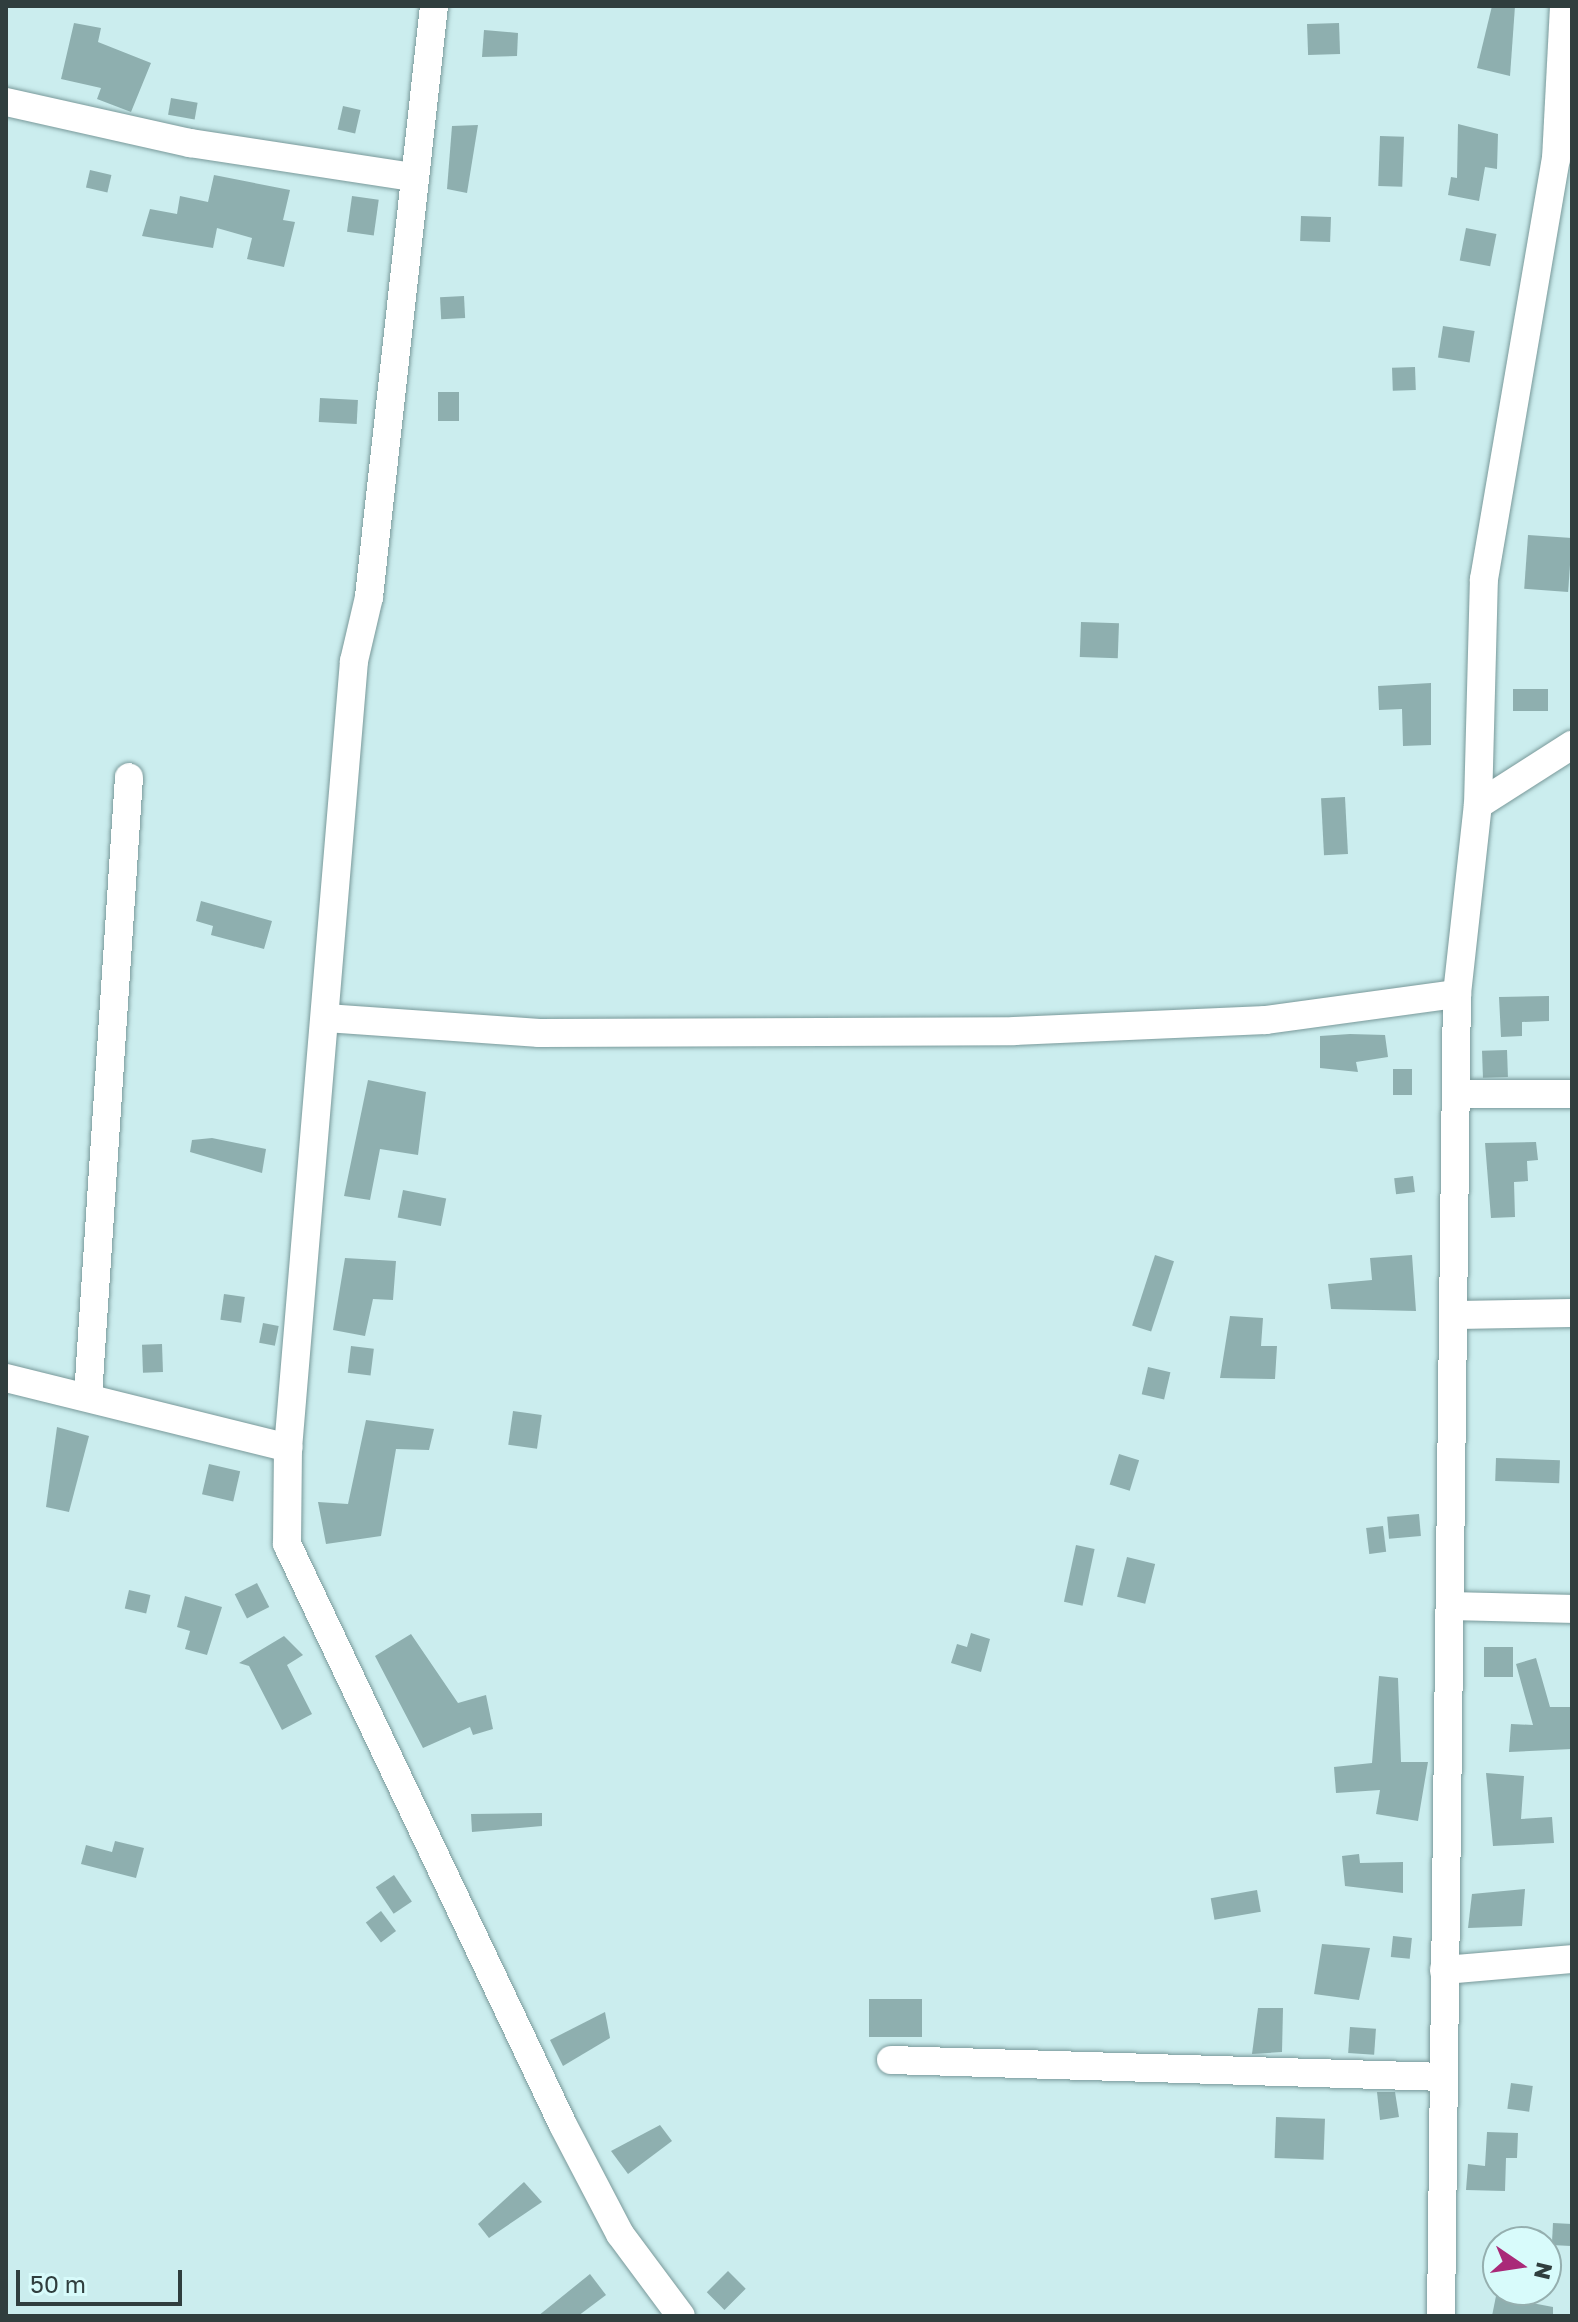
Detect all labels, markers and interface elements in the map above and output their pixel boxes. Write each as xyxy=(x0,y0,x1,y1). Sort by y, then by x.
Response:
north arrow xyxy=(1482,2226,1562,2306)
scale bar xyxy=(20,2254,186,2304)
text: N xyxy=(1529,2260,1559,2282)
text: 50 m xyxy=(30,2269,86,2298)

